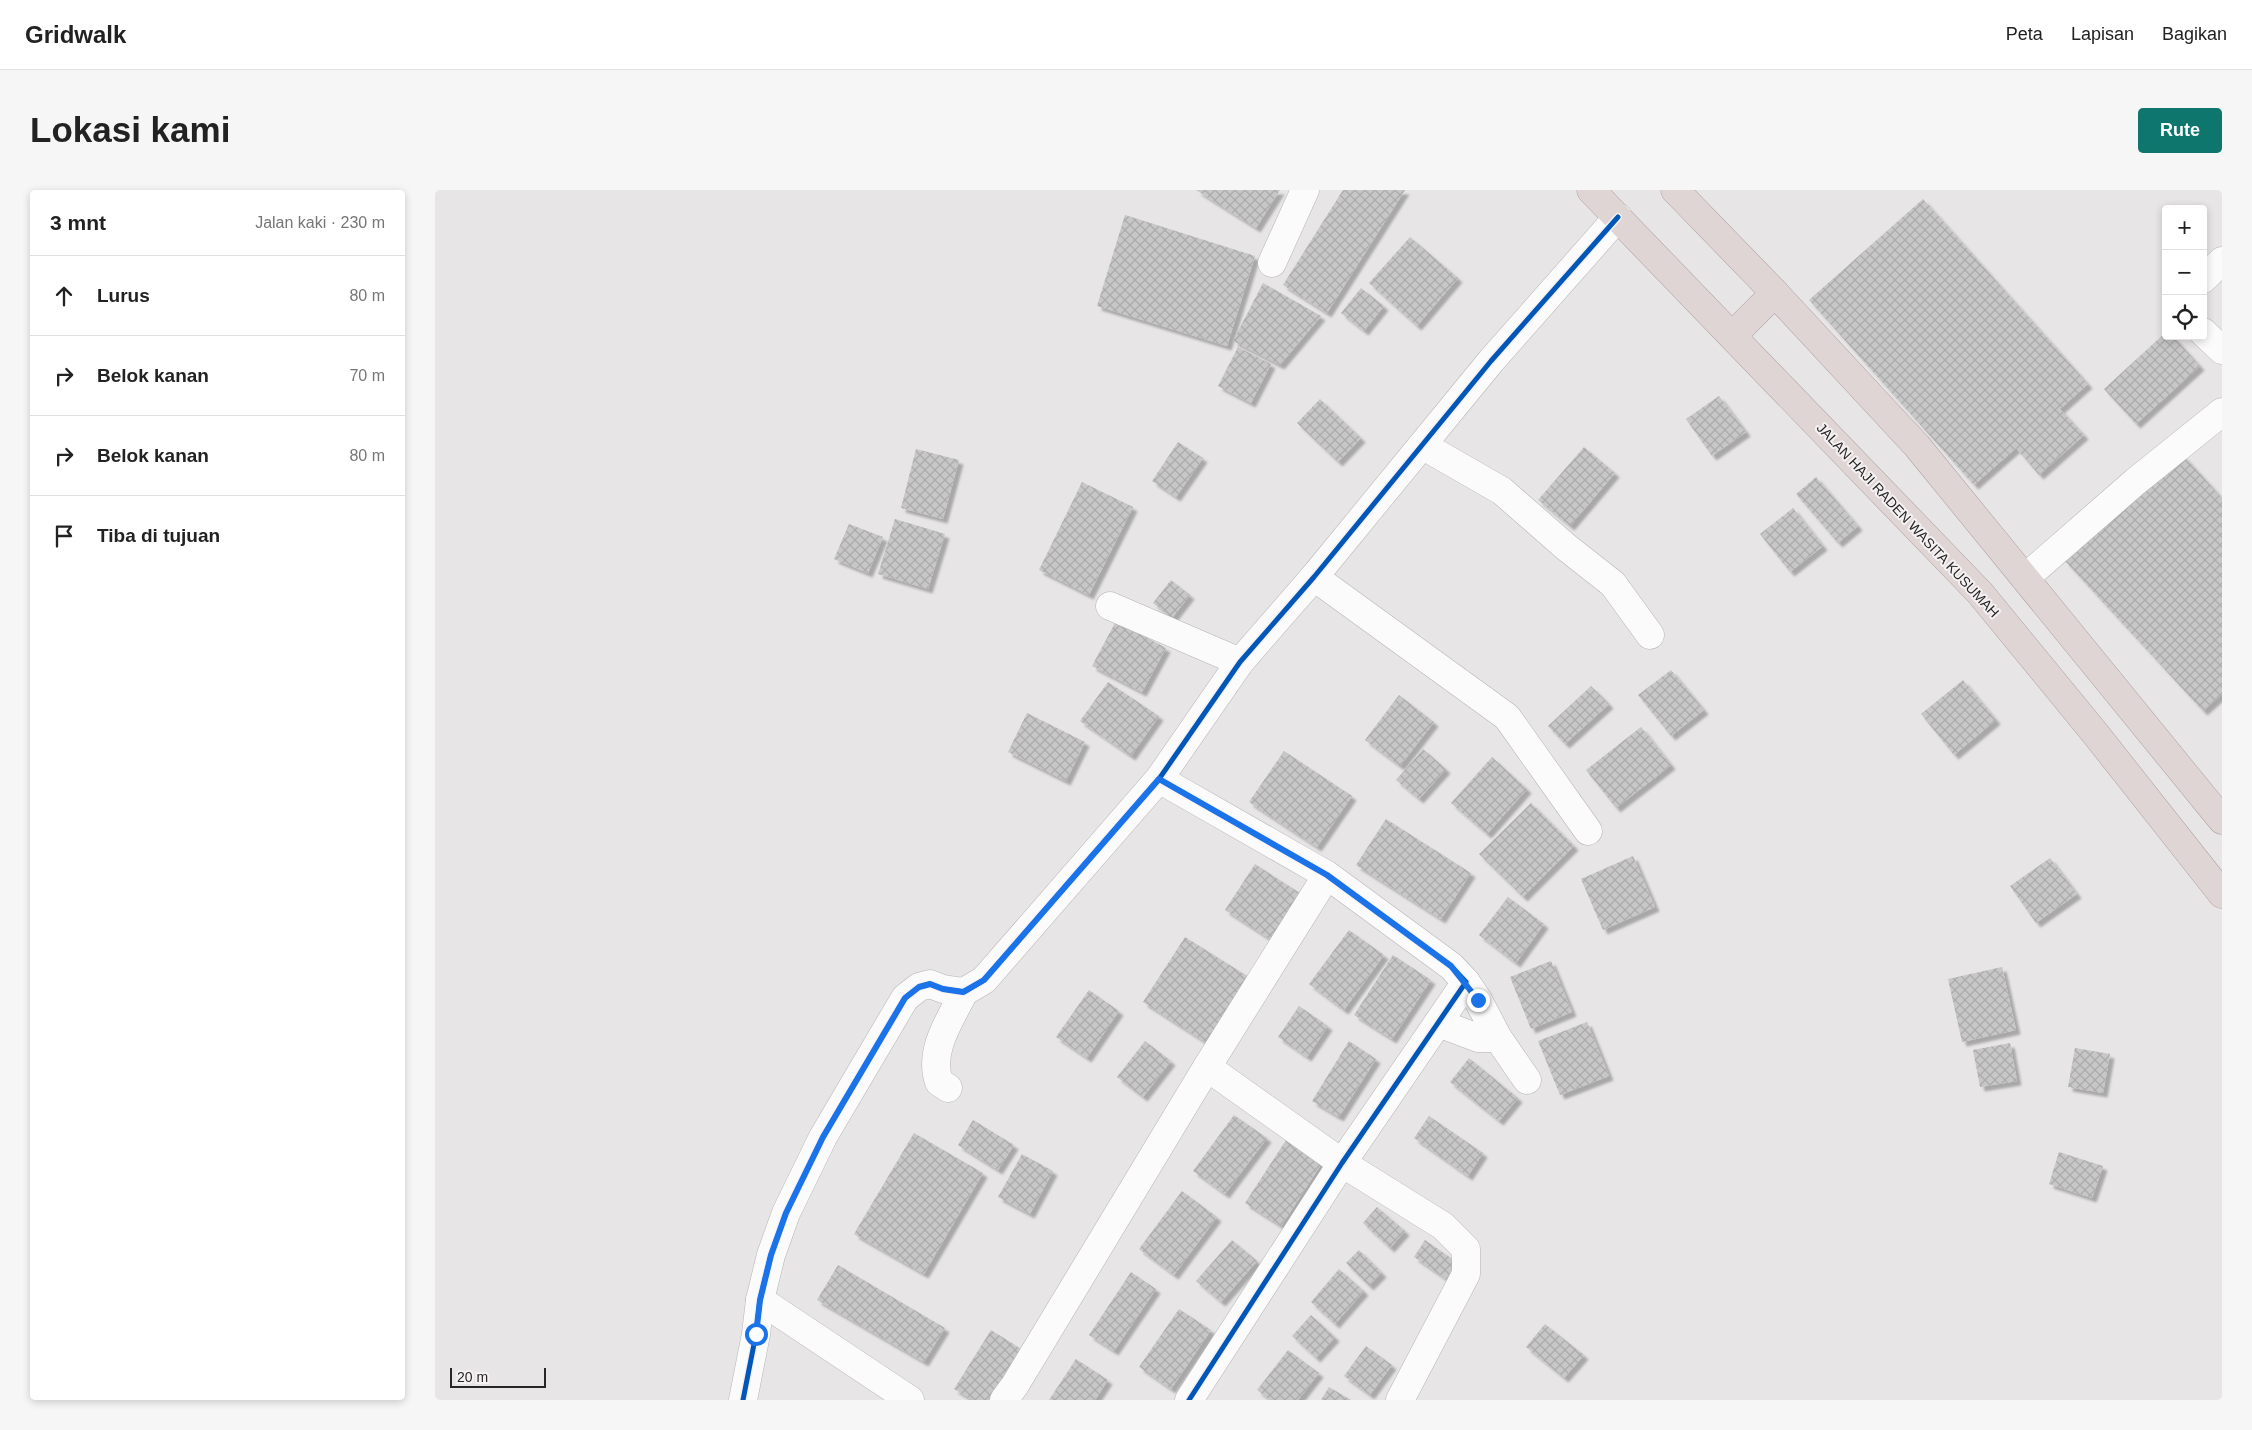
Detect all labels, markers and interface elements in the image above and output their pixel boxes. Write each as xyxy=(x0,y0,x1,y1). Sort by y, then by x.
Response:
text: Gridwalk xyxy=(25,21,126,48)
text: Peta xyxy=(2006,24,2043,44)
text: Lapisan xyxy=(2071,24,2134,44)
text: Bagikan xyxy=(2162,24,2227,44)
button: Rute xyxy=(2138,108,2222,153)
text: Lokasi kami xyxy=(30,110,230,149)
map controls xyxy=(2162,205,2207,340)
button: + xyxy=(2162,205,2207,250)
text: 3 mnt xyxy=(50,211,106,234)
text: Jalan kaki · 230 m xyxy=(255,214,385,231)
button: − xyxy=(2162,250,2207,295)
icon: ahead xyxy=(50,282,78,310)
text: Lurus xyxy=(97,285,150,306)
text: 80 m xyxy=(349,287,385,304)
button: locate xyxy=(2162,295,2207,340)
icon: right xyxy=(50,362,78,390)
text: Belok kanan xyxy=(97,365,209,386)
text: 70 m xyxy=(349,367,385,384)
street label: JALAN HAJI RADEN WASITA KUSUMAH xyxy=(1814,420,2002,620)
icon: right xyxy=(50,442,78,470)
text: Belok kanan xyxy=(97,445,209,466)
text: 80 m xyxy=(349,447,385,464)
icon: arrive xyxy=(50,522,78,550)
text: Tiba di tujuan xyxy=(97,525,220,546)
route end xyxy=(1467,989,1490,1012)
route start xyxy=(745,1323,768,1346)
scale bar xyxy=(450,1365,546,1388)
text: 20 m xyxy=(457,1369,488,1385)

